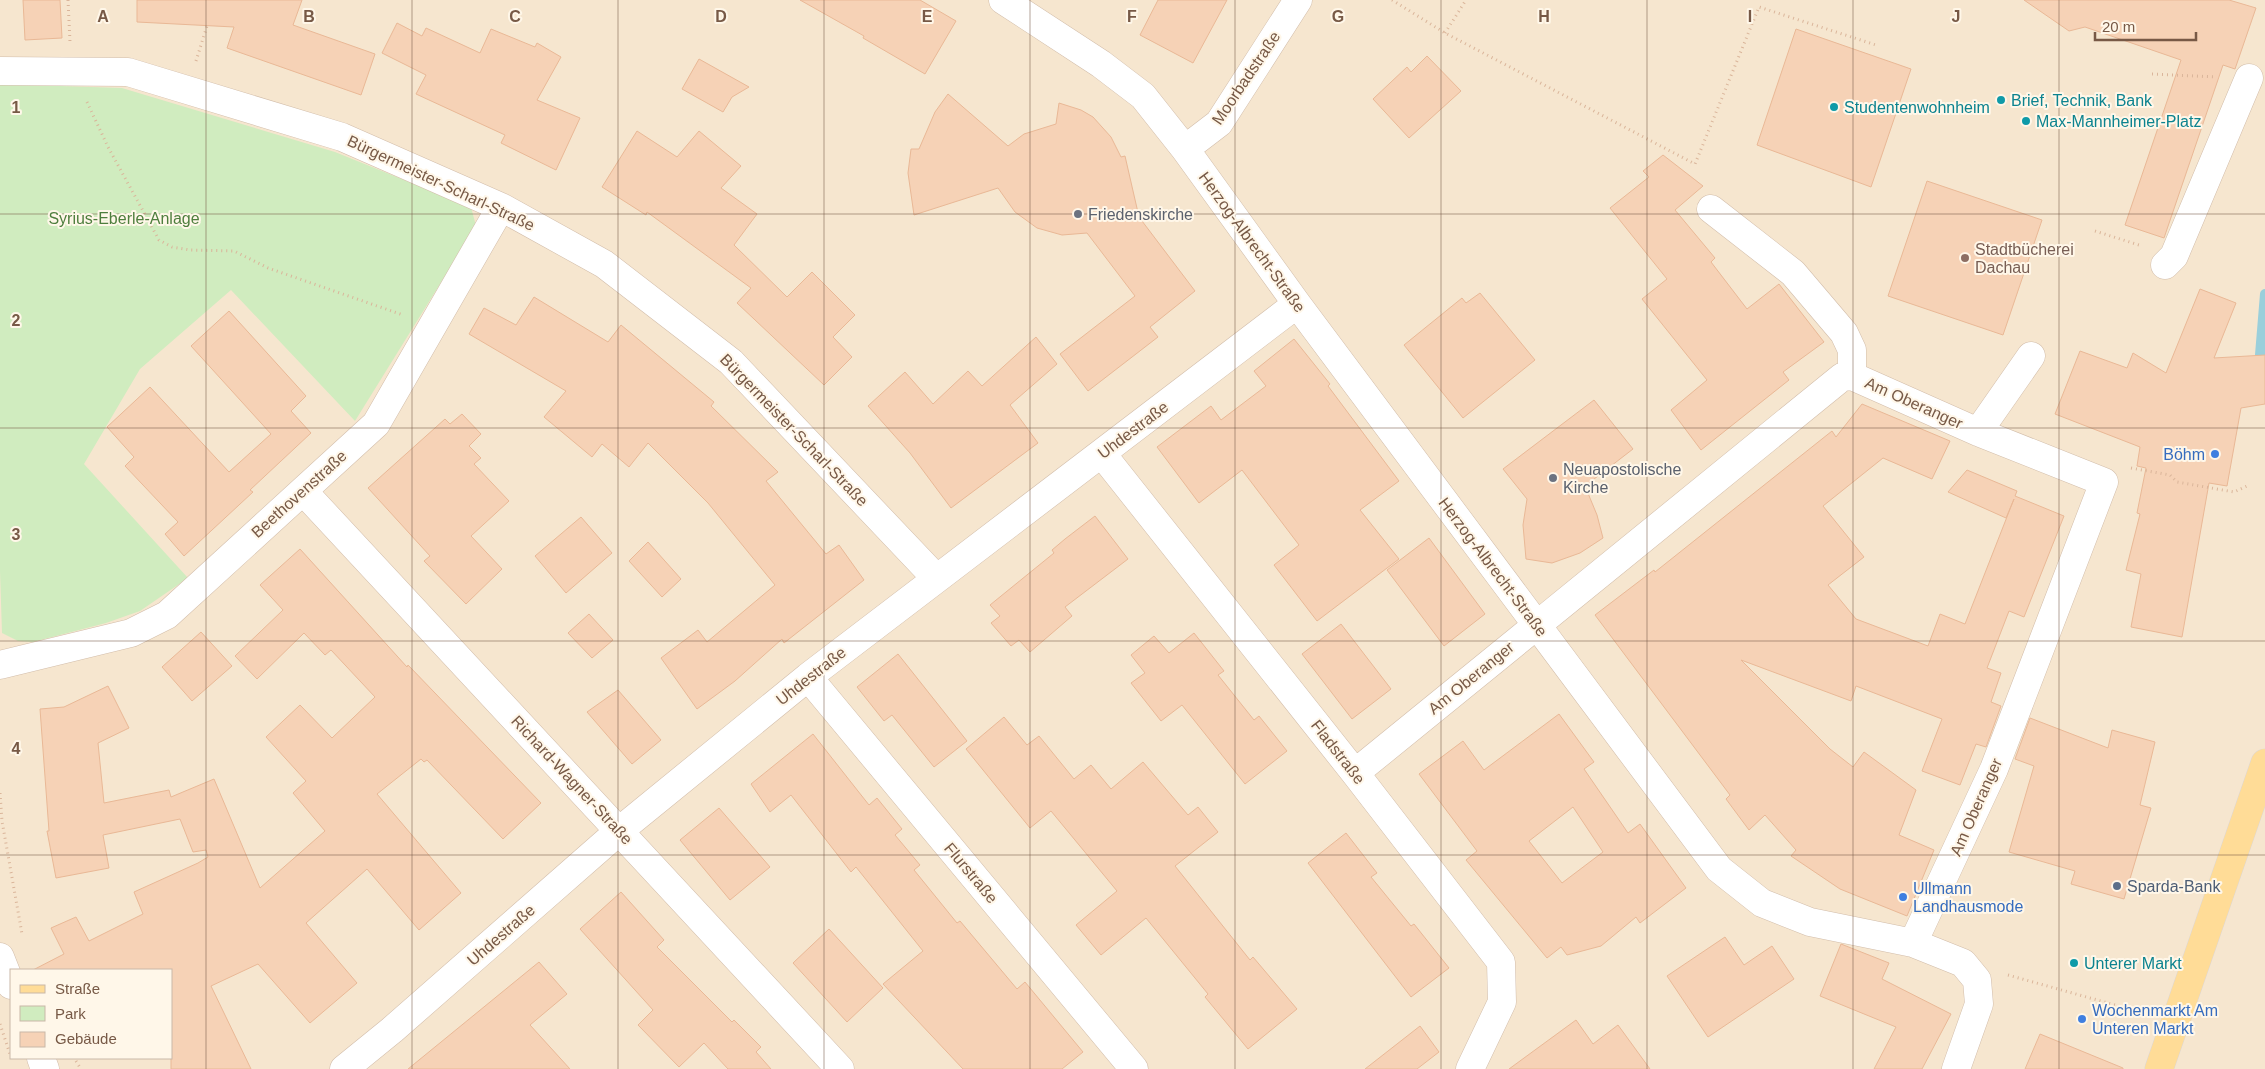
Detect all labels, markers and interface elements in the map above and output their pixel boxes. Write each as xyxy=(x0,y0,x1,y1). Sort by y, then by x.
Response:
text: A xyxy=(97,8,109,25)
text: B xyxy=(303,8,315,25)
text: C xyxy=(509,8,521,25)
text: D xyxy=(715,8,727,25)
text: E xyxy=(922,8,933,25)
text: F xyxy=(1127,8,1137,25)
text: G xyxy=(1332,8,1344,25)
text: H xyxy=(1538,8,1550,25)
text: I xyxy=(1748,8,1752,25)
text: J xyxy=(1952,8,1960,25)
scale bar xyxy=(2095,10,2196,42)
text: 20 m xyxy=(2102,18,2135,35)
street label: Moorbadstraße xyxy=(1209,28,1283,128)
place label: Brief, Technik, Bank xyxy=(2011,92,2153,109)
marker: Brief, Technik, Bank xyxy=(1995,94,2007,106)
text: 1 xyxy=(12,99,21,116)
place label: Studentenwohnheim xyxy=(1844,99,1990,116)
marker: Studentenwohnheim xyxy=(1828,101,1840,113)
place label: Max-Mannheimer-Platz xyxy=(2036,113,2201,130)
marker: Max-Mannheimer-Platz xyxy=(2020,115,2032,127)
street label: Bürgermeister-Scharl-Straße xyxy=(345,132,537,234)
street label: Herzog-Albrecht-Straße xyxy=(1195,169,1309,315)
place label: Friedenskirche xyxy=(1088,206,1193,223)
marker: Friedenskirche xyxy=(1072,208,1084,220)
park label: Syrius-Eberle-Anlage xyxy=(48,210,200,227)
place label: Stadtbücherei Dachau xyxy=(1975,241,2074,276)
marker: Stadtbücherei Dachau xyxy=(1959,252,1971,264)
text: 2 xyxy=(12,312,21,329)
street label: Bürgermeister-Scharl-Straße xyxy=(717,351,871,510)
street label: Am Oberanger xyxy=(1863,374,1966,432)
street label: Uhdestraße xyxy=(1095,398,1172,462)
place label: Böhm xyxy=(2163,446,2205,463)
street label: Beethovenstraße xyxy=(248,447,350,541)
marker: Böhm xyxy=(2209,448,2221,460)
place label: Neuapostolische Kirche xyxy=(1563,461,1681,496)
marker: Neuapostolische Kirche xyxy=(1547,472,1559,484)
street label: Herzog-Albrecht-Straße xyxy=(1435,494,1551,640)
text: 3 xyxy=(12,526,21,543)
street label: Am Oberanger xyxy=(1425,638,1518,718)
street label: Uhdestraße xyxy=(773,644,849,708)
street label: Richard-Wagner-Straße xyxy=(508,712,636,848)
street label: Fladstraße xyxy=(1308,717,1368,787)
text: 4 xyxy=(12,740,21,757)
street label: Am Oberanger xyxy=(1947,755,2005,858)
street label: Flurstraße xyxy=(941,840,1001,906)
place label: Sparda-Bank xyxy=(2127,878,2221,895)
place label: Ullmann Landhausmode xyxy=(1913,880,2023,915)
marker: Sparda-Bank xyxy=(2111,880,2123,892)
marker: Ullmann Landhausmode xyxy=(1897,891,1909,903)
street label: Uhdestraße xyxy=(464,901,538,969)
place label: Unterer Markt xyxy=(2084,955,2182,972)
marker: Unterer Markt xyxy=(2068,957,2080,969)
legend xyxy=(10,969,172,1059)
text: Straße xyxy=(55,980,100,997)
place label: Wochenmarkt Am Unteren Markt xyxy=(2092,1002,2218,1037)
text: Park xyxy=(55,1005,86,1022)
marker: Wochenmarkt Am Unteren Markt xyxy=(2076,1013,2088,1025)
text: Gebäude xyxy=(55,1030,117,1047)

